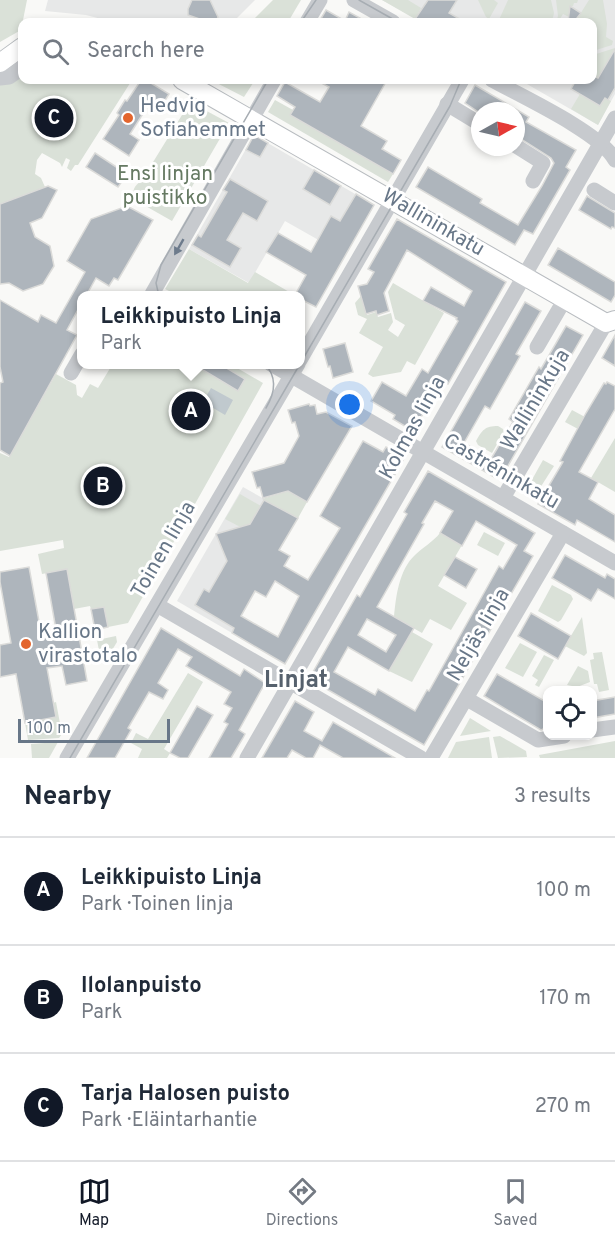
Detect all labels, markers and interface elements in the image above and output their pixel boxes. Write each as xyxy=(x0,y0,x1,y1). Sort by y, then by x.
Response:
search box xyxy=(18,18,597,84)
icon: search xyxy=(39,35,72,68)
text: Search here xyxy=(87,38,205,65)
place label: Hedvig Sofiahemmet xyxy=(140,93,266,144)
pin: C xyxy=(34,96,74,140)
north arrow xyxy=(471,102,525,156)
marker: Hedvig Sofiahemmet xyxy=(121,111,135,125)
park label: Ensi linjan puistikko xyxy=(117,161,213,212)
street label: Wallininkatu xyxy=(377,183,489,263)
one-way arrow xyxy=(173,239,184,255)
popup xyxy=(77,291,305,369)
text: Leikkipuisto Linja xyxy=(101,304,281,331)
text: Park xyxy=(101,331,142,357)
street label: Wallininkuja xyxy=(495,345,577,455)
street label: Kolmas linja xyxy=(374,372,452,484)
pin: A xyxy=(172,388,210,434)
your location xyxy=(335,390,364,419)
street label: Castréninkatu xyxy=(438,428,564,516)
pin: B xyxy=(84,464,122,508)
street label: Toinen linja xyxy=(125,497,203,603)
street label: Neljäs linja xyxy=(442,584,516,686)
place label: Kallion virastotalo xyxy=(38,619,138,670)
marker: Kallion virastotalo xyxy=(19,637,33,651)
district label: Linjat xyxy=(264,666,328,696)
map controls xyxy=(543,686,597,740)
button: locate xyxy=(543,686,597,740)
scale bar xyxy=(18,716,170,744)
text: 100 m xyxy=(27,719,71,739)
text: Nearby xyxy=(24,781,112,814)
text: 3 results xyxy=(514,784,591,810)
text: Leikkipuisto Linja xyxy=(81,865,262,892)
text: A xyxy=(36,878,51,904)
text: 100 m xyxy=(536,878,591,904)
text: Park · Toinen linja xyxy=(81,892,233,918)
text: Ilolanpuisto xyxy=(81,973,202,1000)
text: B xyxy=(37,986,50,1012)
text: 170 m xyxy=(539,986,591,1012)
text: Park xyxy=(81,1000,122,1026)
text: Tarja Halosen puisto xyxy=(81,1081,290,1108)
text: C xyxy=(37,1094,50,1120)
text: 270 m xyxy=(535,1094,591,1120)
text: Park · Eläintarhantie xyxy=(81,1108,257,1134)
tab: Map xyxy=(78,1175,111,1231)
tab: Directions xyxy=(266,1175,338,1231)
tab: Saved xyxy=(493,1175,537,1231)

